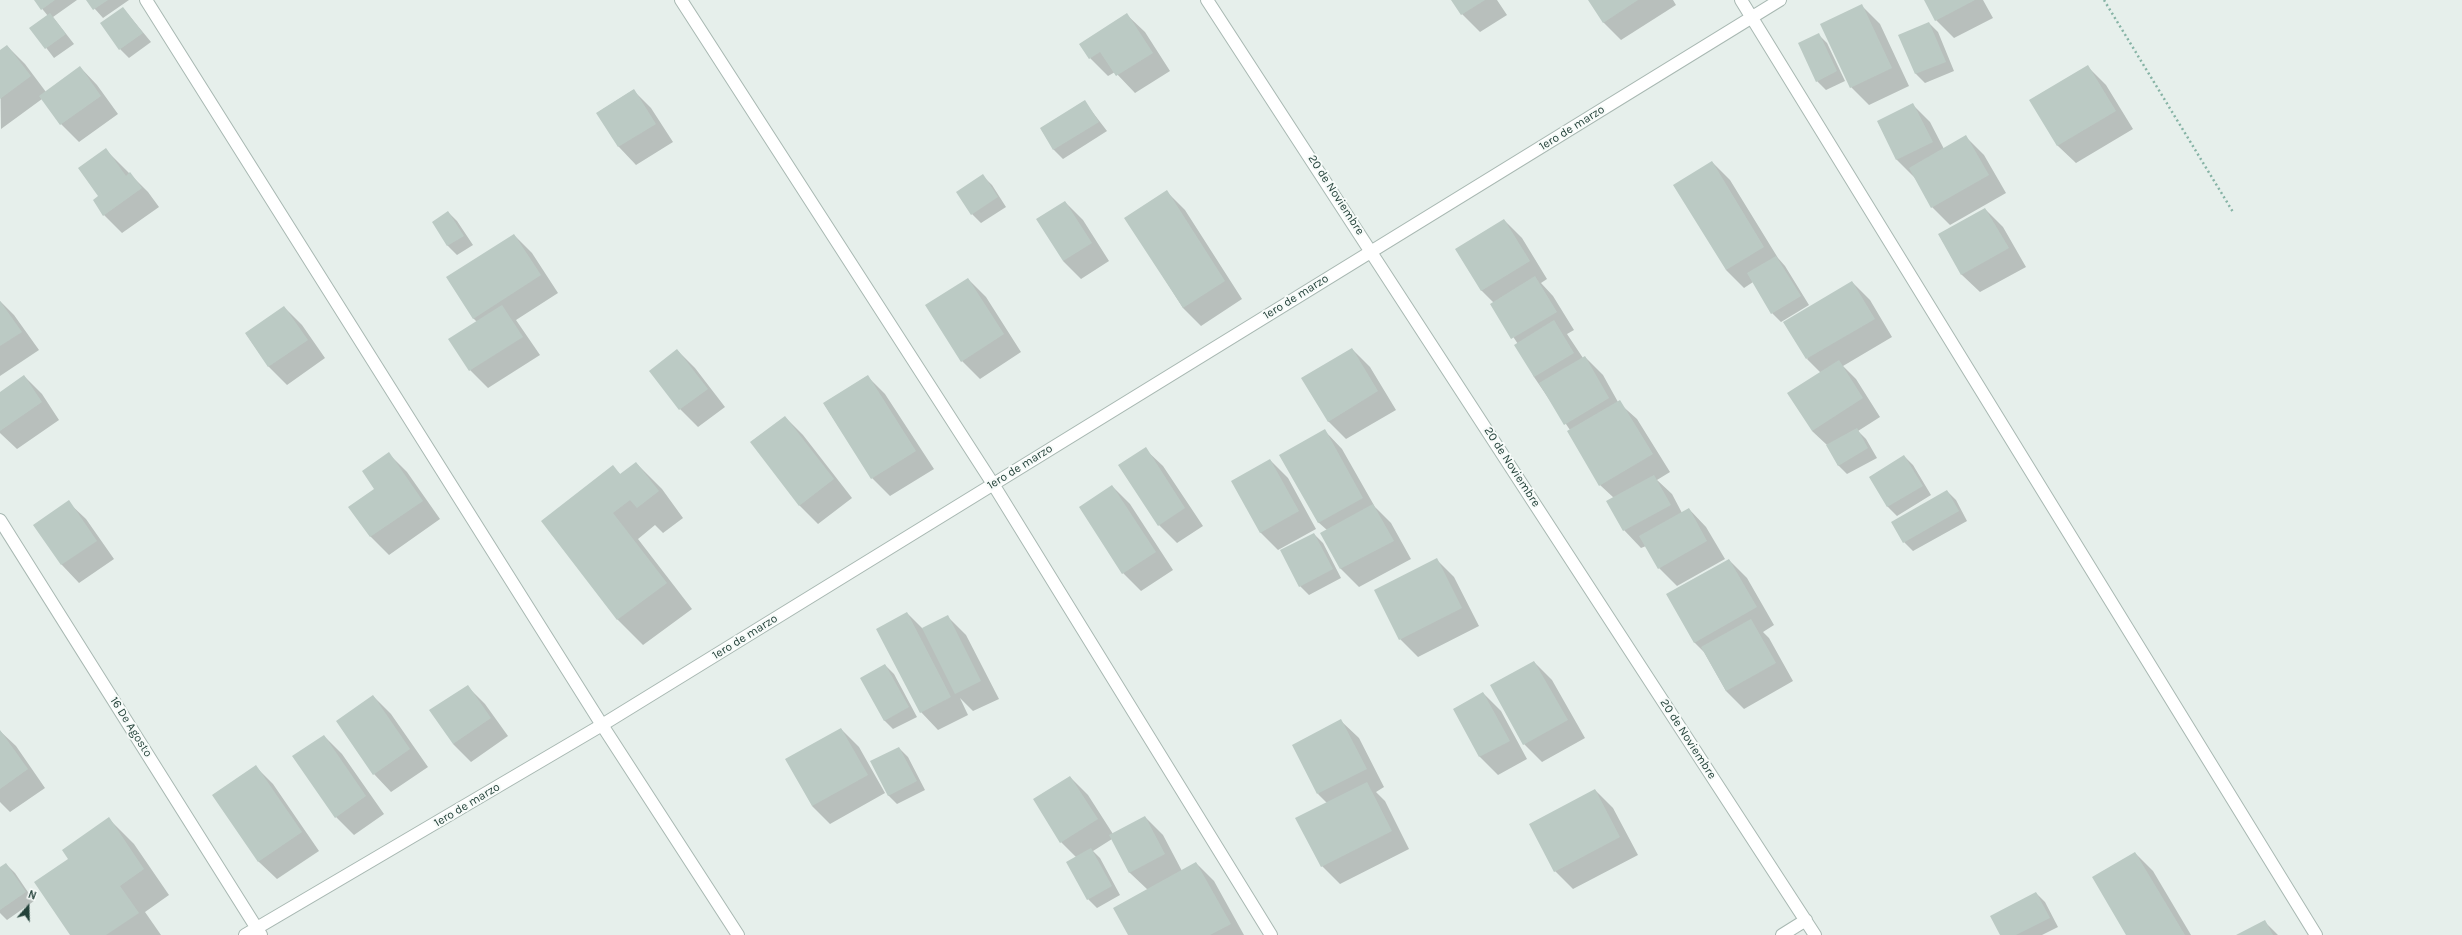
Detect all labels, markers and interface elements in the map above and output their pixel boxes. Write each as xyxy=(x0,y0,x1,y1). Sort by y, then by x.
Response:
street label: 1ero de marzo xyxy=(1537,102,1607,154)
street label: 20 de Noviembre xyxy=(1305,152,1367,238)
street label: 1ero de marzo xyxy=(1261,271,1331,323)
street label: 20 de Noviembre xyxy=(1481,424,1543,510)
street label: 1ero de marzo xyxy=(985,441,1055,493)
street label: 1ero de marzo xyxy=(710,611,780,663)
street label: 16 De Agosto xyxy=(107,694,155,760)
street label: 20 de Noviembre xyxy=(1657,696,1719,782)
street label: 1ero de marzo xyxy=(431,780,503,830)
north arrow xyxy=(8,887,48,927)
text: N xyxy=(26,888,38,903)

